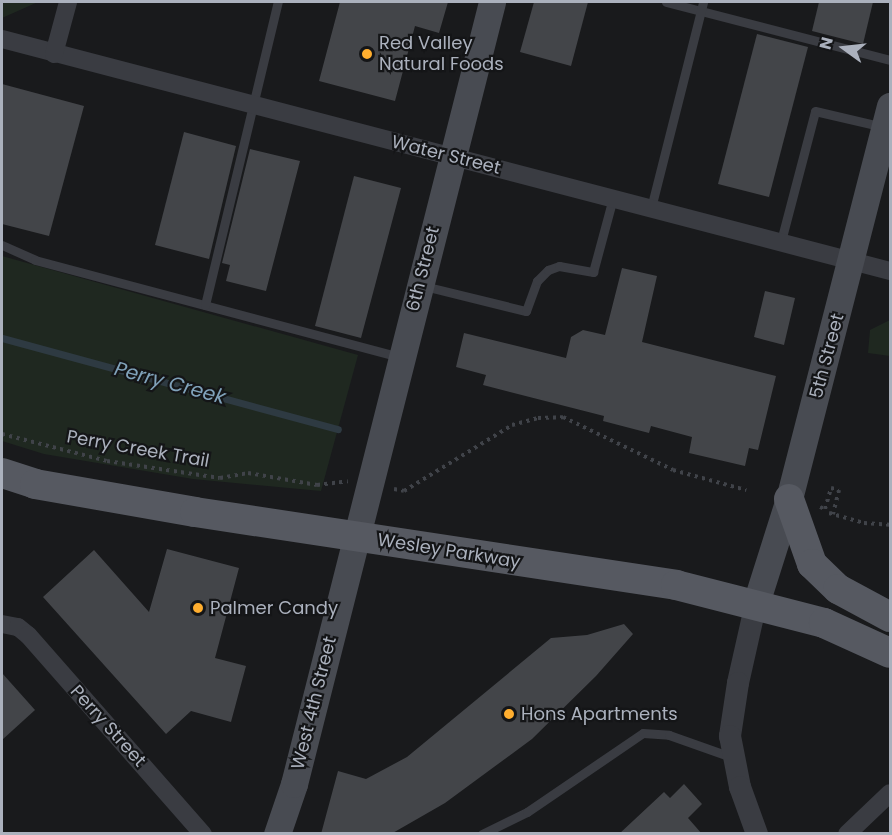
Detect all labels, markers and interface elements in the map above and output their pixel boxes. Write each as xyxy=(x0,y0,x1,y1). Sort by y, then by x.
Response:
north arrow xyxy=(814,18,874,78)
place label: Red Valley Natural Foods xyxy=(379,33,504,76)
text: N xyxy=(813,34,839,52)
marker: Red Valley Natural Foods xyxy=(360,47,374,61)
street label: Water Street xyxy=(389,131,503,179)
street label: 6th Street xyxy=(402,224,444,314)
street label: 5th Street xyxy=(805,311,849,401)
water label: Perry Creek xyxy=(112,357,228,409)
street label: Perry Creek Trail xyxy=(65,426,211,472)
street label: Wesley Parkway xyxy=(376,529,522,573)
place label: Palmer Candy xyxy=(210,597,338,619)
marker: Palmer Candy xyxy=(191,601,205,615)
street label: West 4th Street xyxy=(287,634,341,772)
street label: Perry Street xyxy=(66,681,150,771)
place label: Hons Apartments xyxy=(521,703,678,725)
marker: Hons Apartments xyxy=(502,707,516,721)

